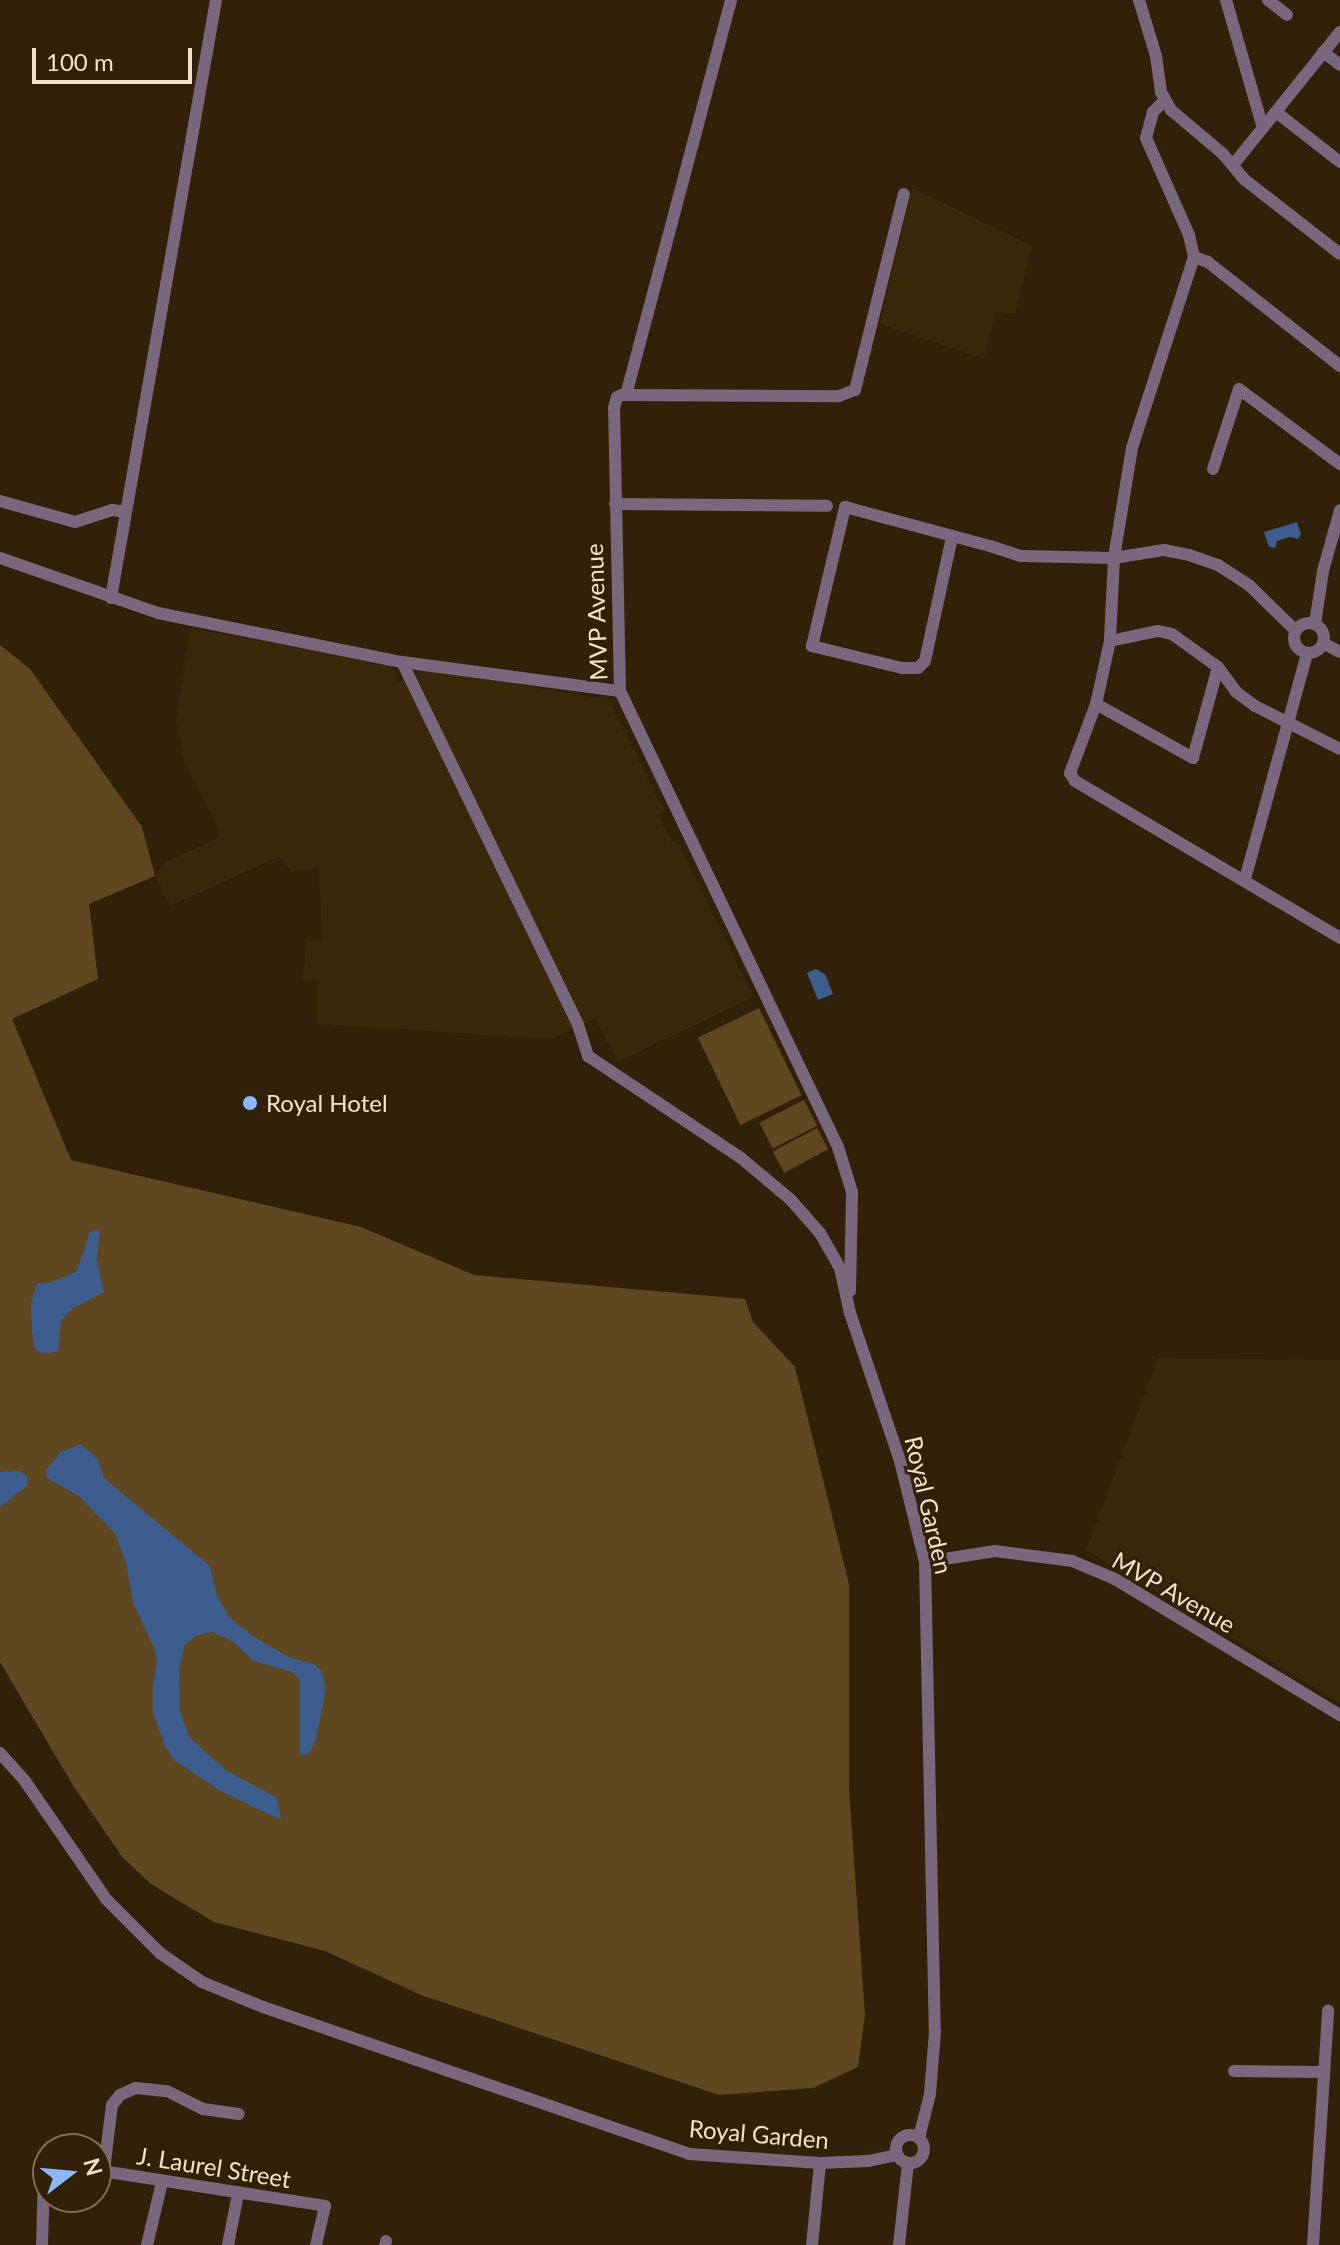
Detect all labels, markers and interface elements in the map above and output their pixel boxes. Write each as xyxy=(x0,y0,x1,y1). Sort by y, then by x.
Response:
scale bar xyxy=(36,32,196,82)
text: 100 m xyxy=(46,47,114,76)
street label: MVP Avenue xyxy=(579,542,613,682)
place label: Royal Hotel xyxy=(266,1089,388,1117)
marker: Royal Hotel xyxy=(241,1094,259,1112)
street label: Royal Garden xyxy=(899,1433,959,1577)
street label: MVP Avenue xyxy=(1107,1545,1241,1639)
street label: Royal Garden xyxy=(688,2114,830,2154)
north arrow xyxy=(32,2133,112,2213)
street label: J. Laurel Street xyxy=(135,2141,293,2193)
text: N xyxy=(78,2155,109,2179)

